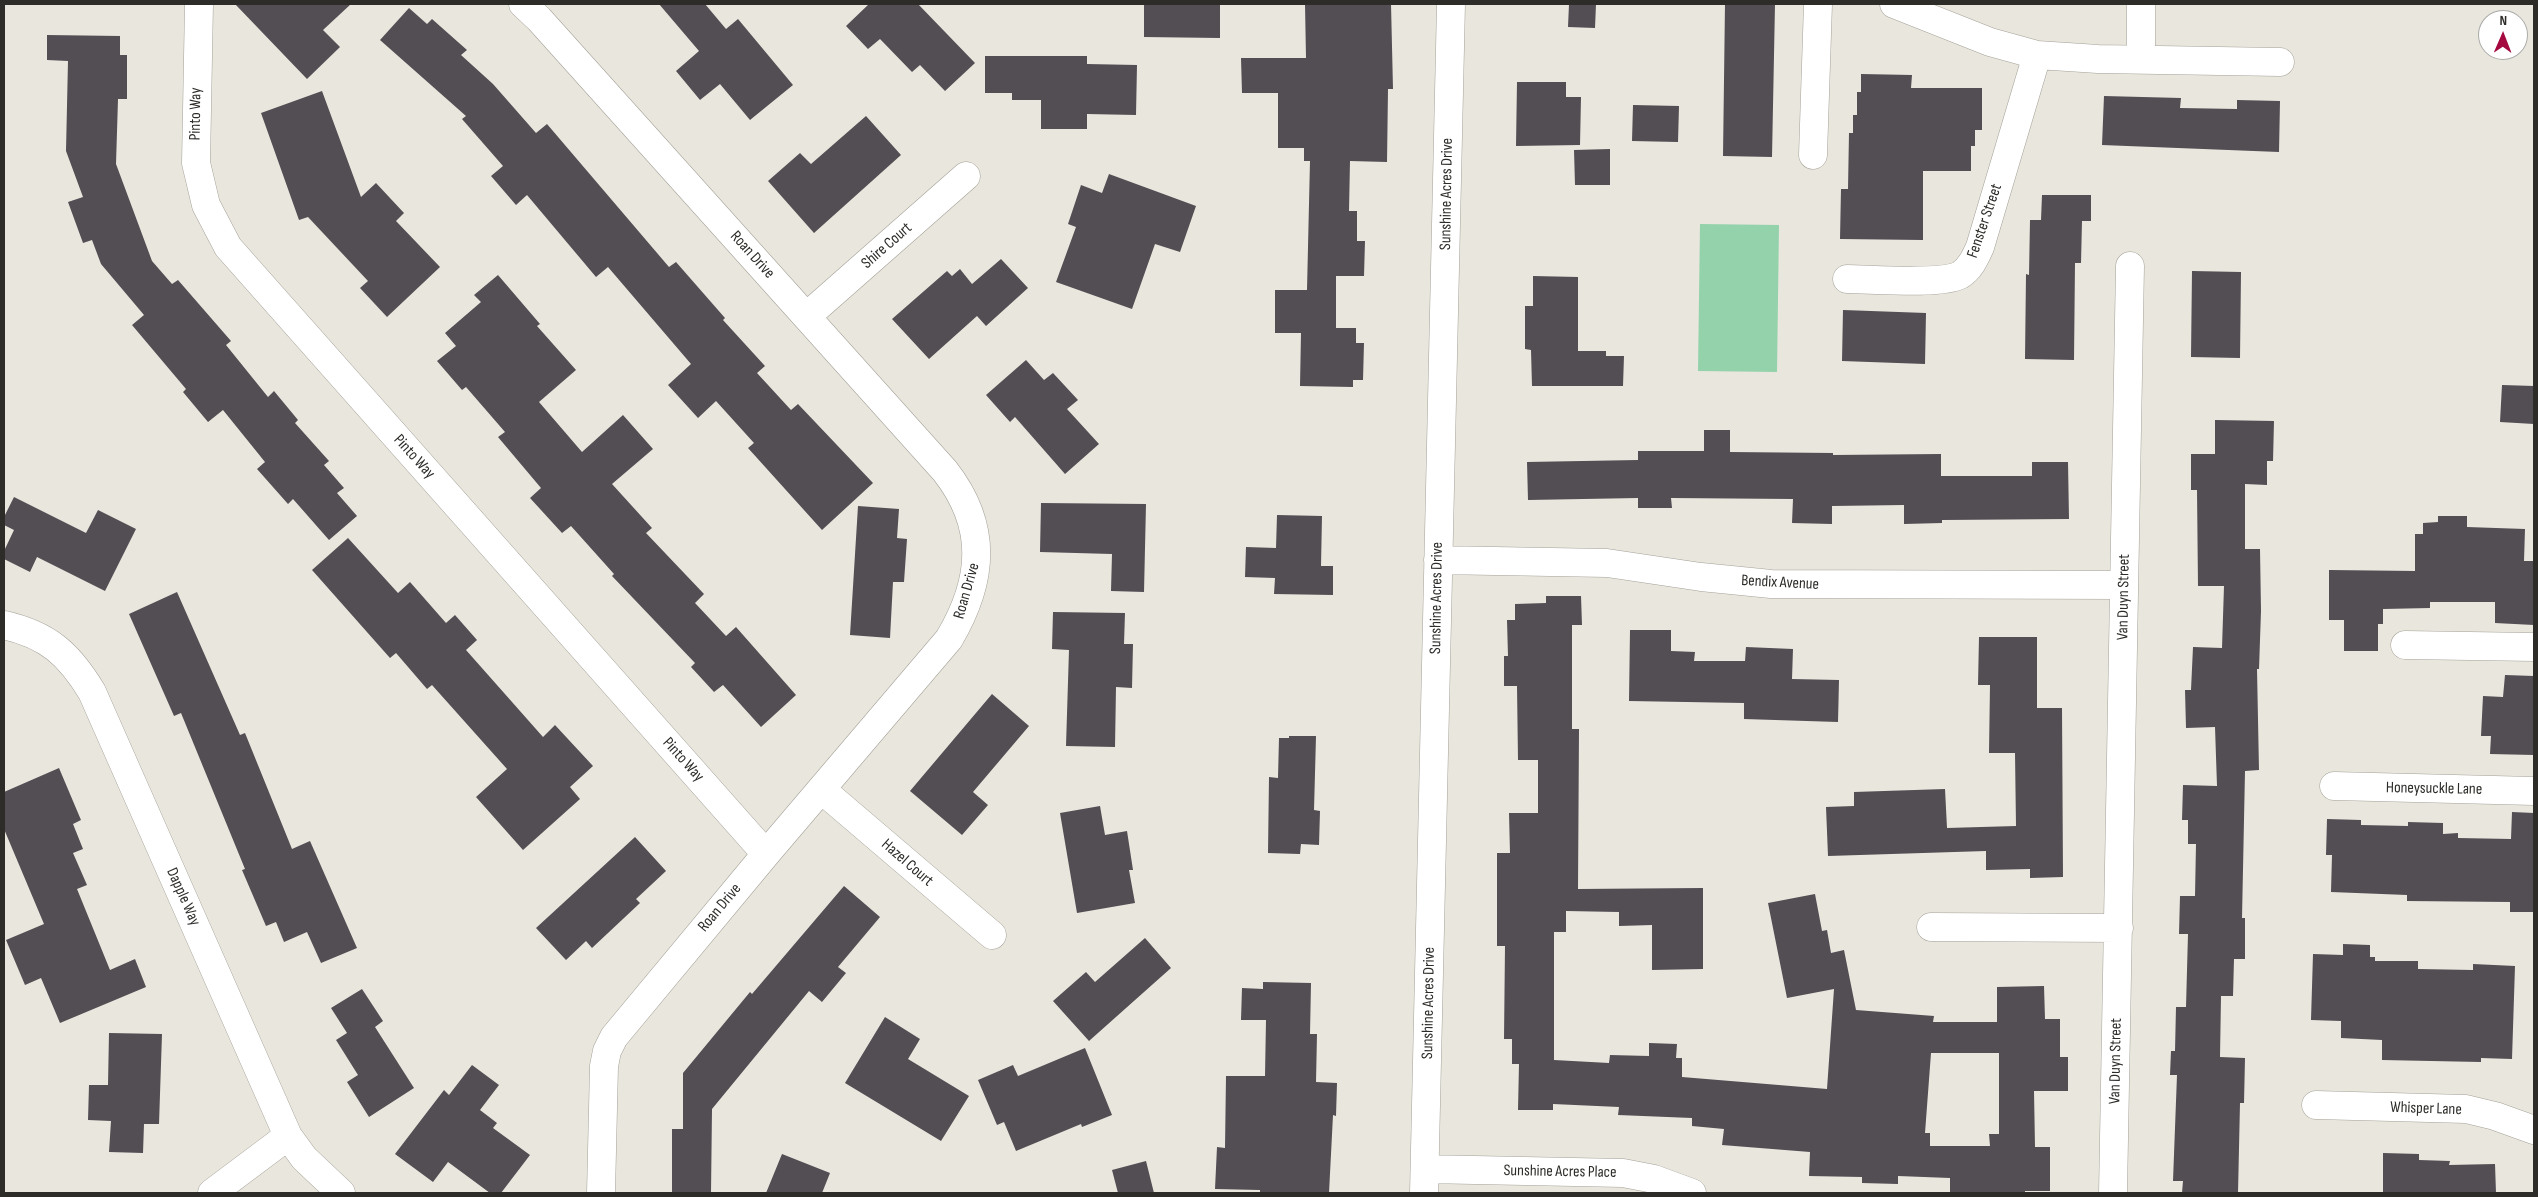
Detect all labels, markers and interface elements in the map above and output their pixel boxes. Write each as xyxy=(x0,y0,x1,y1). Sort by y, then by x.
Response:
north arrow xyxy=(2478,10,2528,60)
text: N xyxy=(2499,12,2507,29)
street label: Pinto Way xyxy=(186,87,206,141)
street label: Sunshine Acres Drive xyxy=(1436,138,1458,250)
street label: Fenster Street xyxy=(1963,181,2007,261)
street label: Shire Court xyxy=(858,219,916,273)
street label: Roan Drive xyxy=(726,227,778,283)
street label: Pinto Way xyxy=(389,431,439,483)
street label: Sunshine Acres Drive xyxy=(1426,542,1448,654)
street label: Van Duyn Street xyxy=(2114,554,2134,640)
street label: Roan Drive xyxy=(950,561,984,621)
street label: Bendix Avenue xyxy=(1741,571,1819,595)
street label: Pinto Way xyxy=(658,734,708,786)
street label: Honeysuckle Lane xyxy=(2386,779,2482,799)
street label: Hazel Court xyxy=(877,835,937,891)
street label: Dapple Way xyxy=(162,865,204,929)
street label: Roan Drive xyxy=(694,880,746,936)
street label: Sunshine Acres Drive xyxy=(1418,947,1440,1059)
street label: Van Duyn Street xyxy=(2106,1018,2126,1104)
street label: Whisper Lane xyxy=(2390,1098,2462,1120)
street label: Sunshine Acres Place xyxy=(1503,1161,1617,1183)

